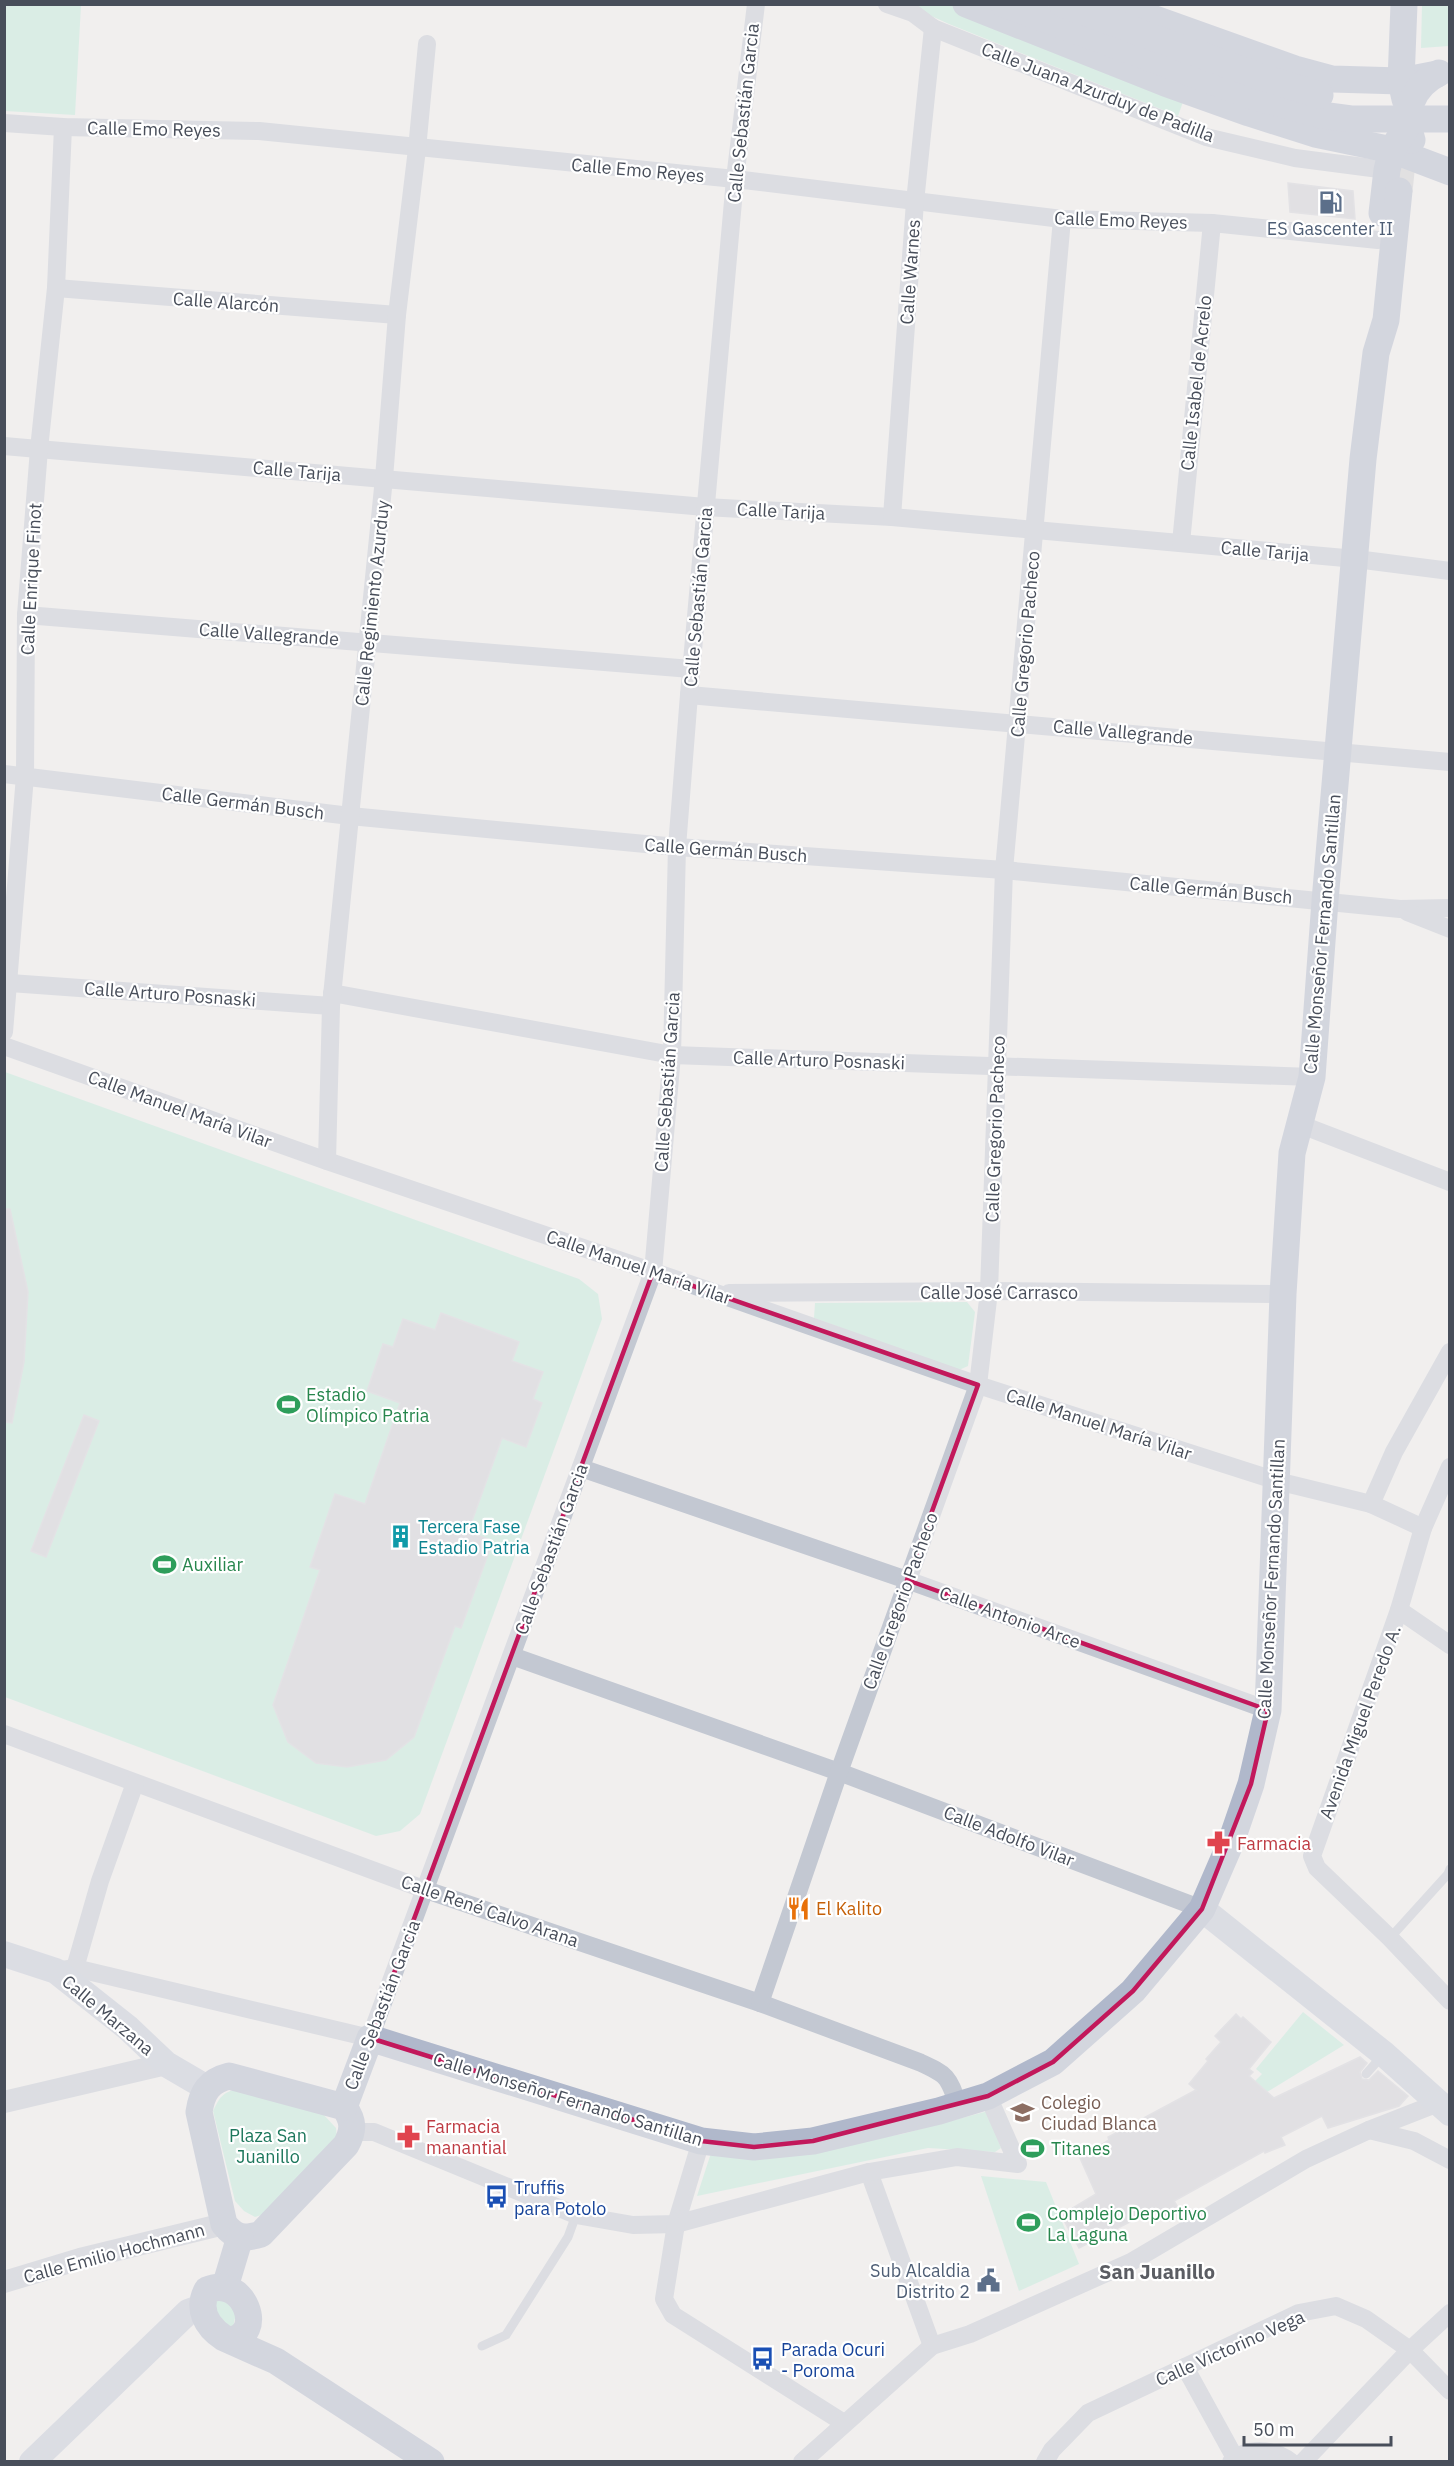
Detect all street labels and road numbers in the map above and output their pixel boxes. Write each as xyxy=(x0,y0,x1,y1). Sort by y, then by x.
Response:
street label: Calle Sebastián Garcia xyxy=(722,22,764,204)
street label: Calle Juana Azurduy de Padilla xyxy=(978,37,1218,147)
street label: Calle Emo Reyes xyxy=(87,116,221,142)
street label: Calle Emo Reyes xyxy=(570,153,706,187)
street label: Calle Emo Reyes xyxy=(1054,206,1188,234)
street label: Calle Warnes xyxy=(895,219,925,325)
street label: Calle Alarcón xyxy=(172,287,280,317)
street label: Calle Isabel de Acrelo xyxy=(1175,294,1217,472)
street label: Calle Tarija xyxy=(252,456,342,486)
street label: Calle Tarija xyxy=(736,497,826,525)
street label: Calle Regimiento Azurduy xyxy=(350,499,394,707)
street label: Calle Enrique Finot xyxy=(16,502,46,656)
street label: Calle Sebastián Garcia xyxy=(679,506,717,688)
street label: Calle Tarija xyxy=(1220,536,1310,566)
street label: Calle Gregorio Pacheco xyxy=(1005,550,1045,738)
street label: Calle Vallegrande xyxy=(198,618,340,650)
street label: Calle Vallegrande xyxy=(1052,714,1194,750)
street label: Calle Germán Busch xyxy=(160,782,326,824)
street label: Calle Monseñor Fernando Santillan xyxy=(1298,793,1346,1075)
street label: Calle Germán Busch xyxy=(644,833,808,867)
street label: Calle Germán Busch xyxy=(1129,871,1293,909)
street label: Calle Arturo Posnaski xyxy=(83,977,257,1011)
street label: Calle Sebastián Garcia xyxy=(649,991,685,1173)
street label: Calle Gregorio Pacheco xyxy=(980,1035,1010,1223)
street label: Calle Arturo Posnaski xyxy=(733,1046,905,1074)
street label: Calle Manuel María Vilar xyxy=(85,1065,275,1153)
street label: Calle Manuel María Vilar xyxy=(543,1225,735,1310)
street label: Calle José Carrasco xyxy=(920,1281,1078,1304)
street label: Calle Manuel María Vilar xyxy=(1003,1383,1195,1465)
street label: Calle Monseñor Fernando Santillan xyxy=(1252,1438,1290,1720)
street label: Calle Sebastián Garcia xyxy=(509,1460,593,1638)
street label: Calle Gregorio Pacheco xyxy=(857,1509,943,1693)
street label: Calle Antonio Arce xyxy=(936,1581,1084,1653)
street label: Avenida Miguel Peredo A. xyxy=(1314,1622,1406,1822)
street label: Calle Adolfo Vilar xyxy=(940,1800,1078,1872)
street label: Calle René Calvo Arana xyxy=(398,1870,582,1952)
street label: Calle Sebastián Garcia xyxy=(339,1916,425,2093)
street label: Calle Marzana xyxy=(57,1970,159,2060)
street label: Calle Monseñor Fernando Santillan xyxy=(430,2047,706,2151)
street label: Calle Emilio Hochmann xyxy=(21,2218,207,2288)
street label: Calle Victorino Vega xyxy=(1152,2305,1308,2391)

